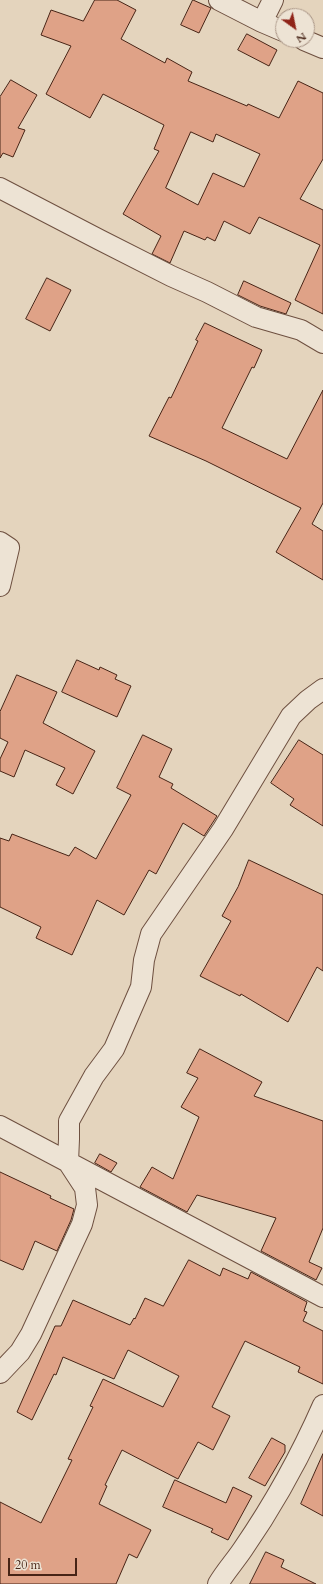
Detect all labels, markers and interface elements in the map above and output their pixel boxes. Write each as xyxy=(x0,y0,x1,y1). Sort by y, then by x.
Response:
north arrow xyxy=(275,8,315,48)
text: N xyxy=(293,29,309,47)
scale bar xyxy=(10,1550,79,1576)
text: 20 m xyxy=(15,1557,41,1573)

